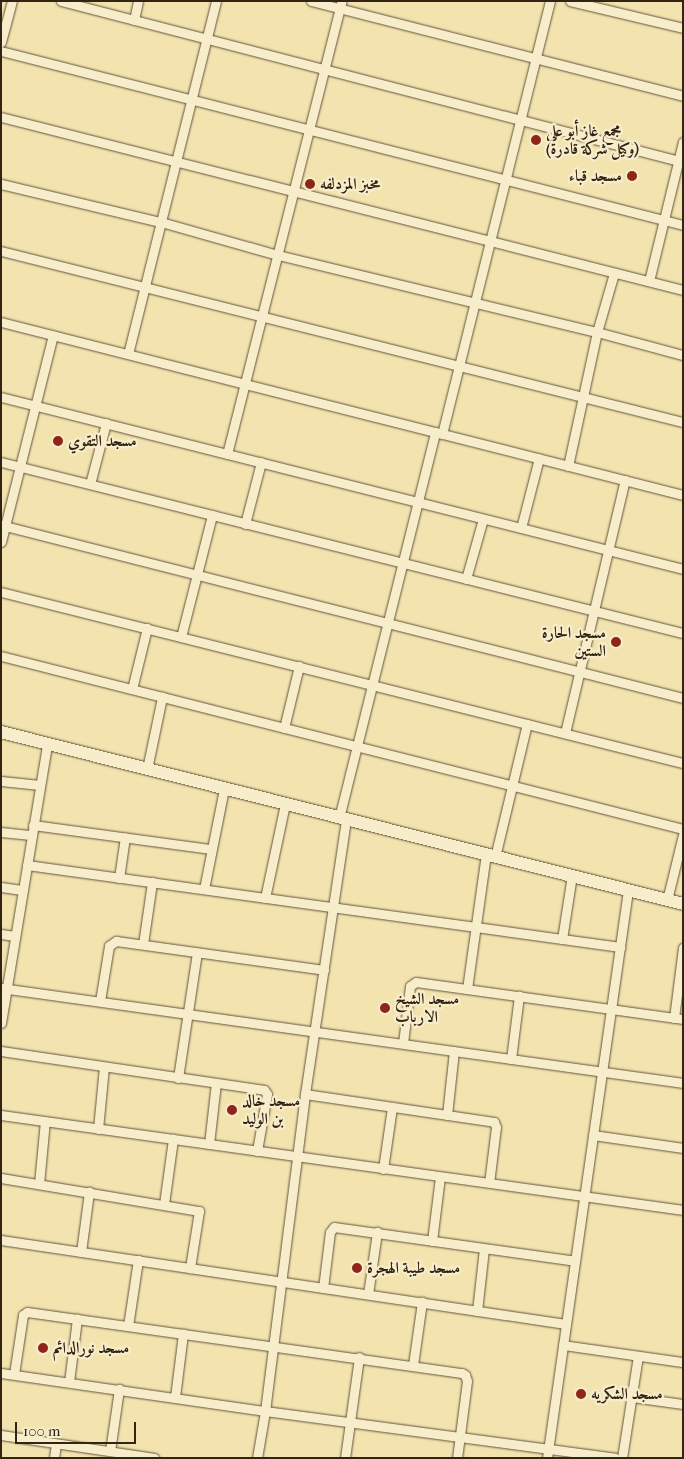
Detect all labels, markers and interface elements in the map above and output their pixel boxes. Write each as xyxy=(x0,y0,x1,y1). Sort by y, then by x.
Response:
place label: مجمع غاز أبو علي (وكيل شركة قادرة) xyxy=(546,121,639,159)
marker: مجمع غاز أبو علي (وكيل شركة قادرة) xyxy=(530,134,542,146)
place label: مسجد قباء xyxy=(569,166,622,186)
marker: مسجد قباء xyxy=(626,170,638,182)
place label: مخبز المزدلفه xyxy=(320,174,380,194)
marker: مخبز المزدلفه xyxy=(304,178,316,190)
place label: مسجد التقوي xyxy=(68,431,137,451)
marker: مسجد التقوي xyxy=(52,435,64,447)
place label: مسجد الحارة الستين xyxy=(542,623,606,661)
marker: مسجد الحارة الستين xyxy=(610,636,622,648)
place label: مسجد الشيخ الارباب xyxy=(395,989,459,1027)
marker: مسجد الشيخ الارباب xyxy=(379,1002,391,1014)
place label: مسجد خالد بن الوليد xyxy=(242,1091,300,1129)
marker: مسجد خالد بن الوليد xyxy=(226,1104,238,1116)
place label: مسجد طيبة الهجرة xyxy=(367,1258,460,1278)
marker: مسجد طيبة الهجرة xyxy=(351,1262,363,1274)
place label: مسجد نورالدائم xyxy=(53,1338,129,1358)
marker: مسجد نورالدائم xyxy=(37,1342,49,1354)
place label: مسجد الشكريه xyxy=(591,1384,663,1404)
marker: مسجد الشكريه xyxy=(575,1388,587,1400)
scale bar xyxy=(18,1412,139,1444)
text: 100 m xyxy=(23,1422,61,1440)

